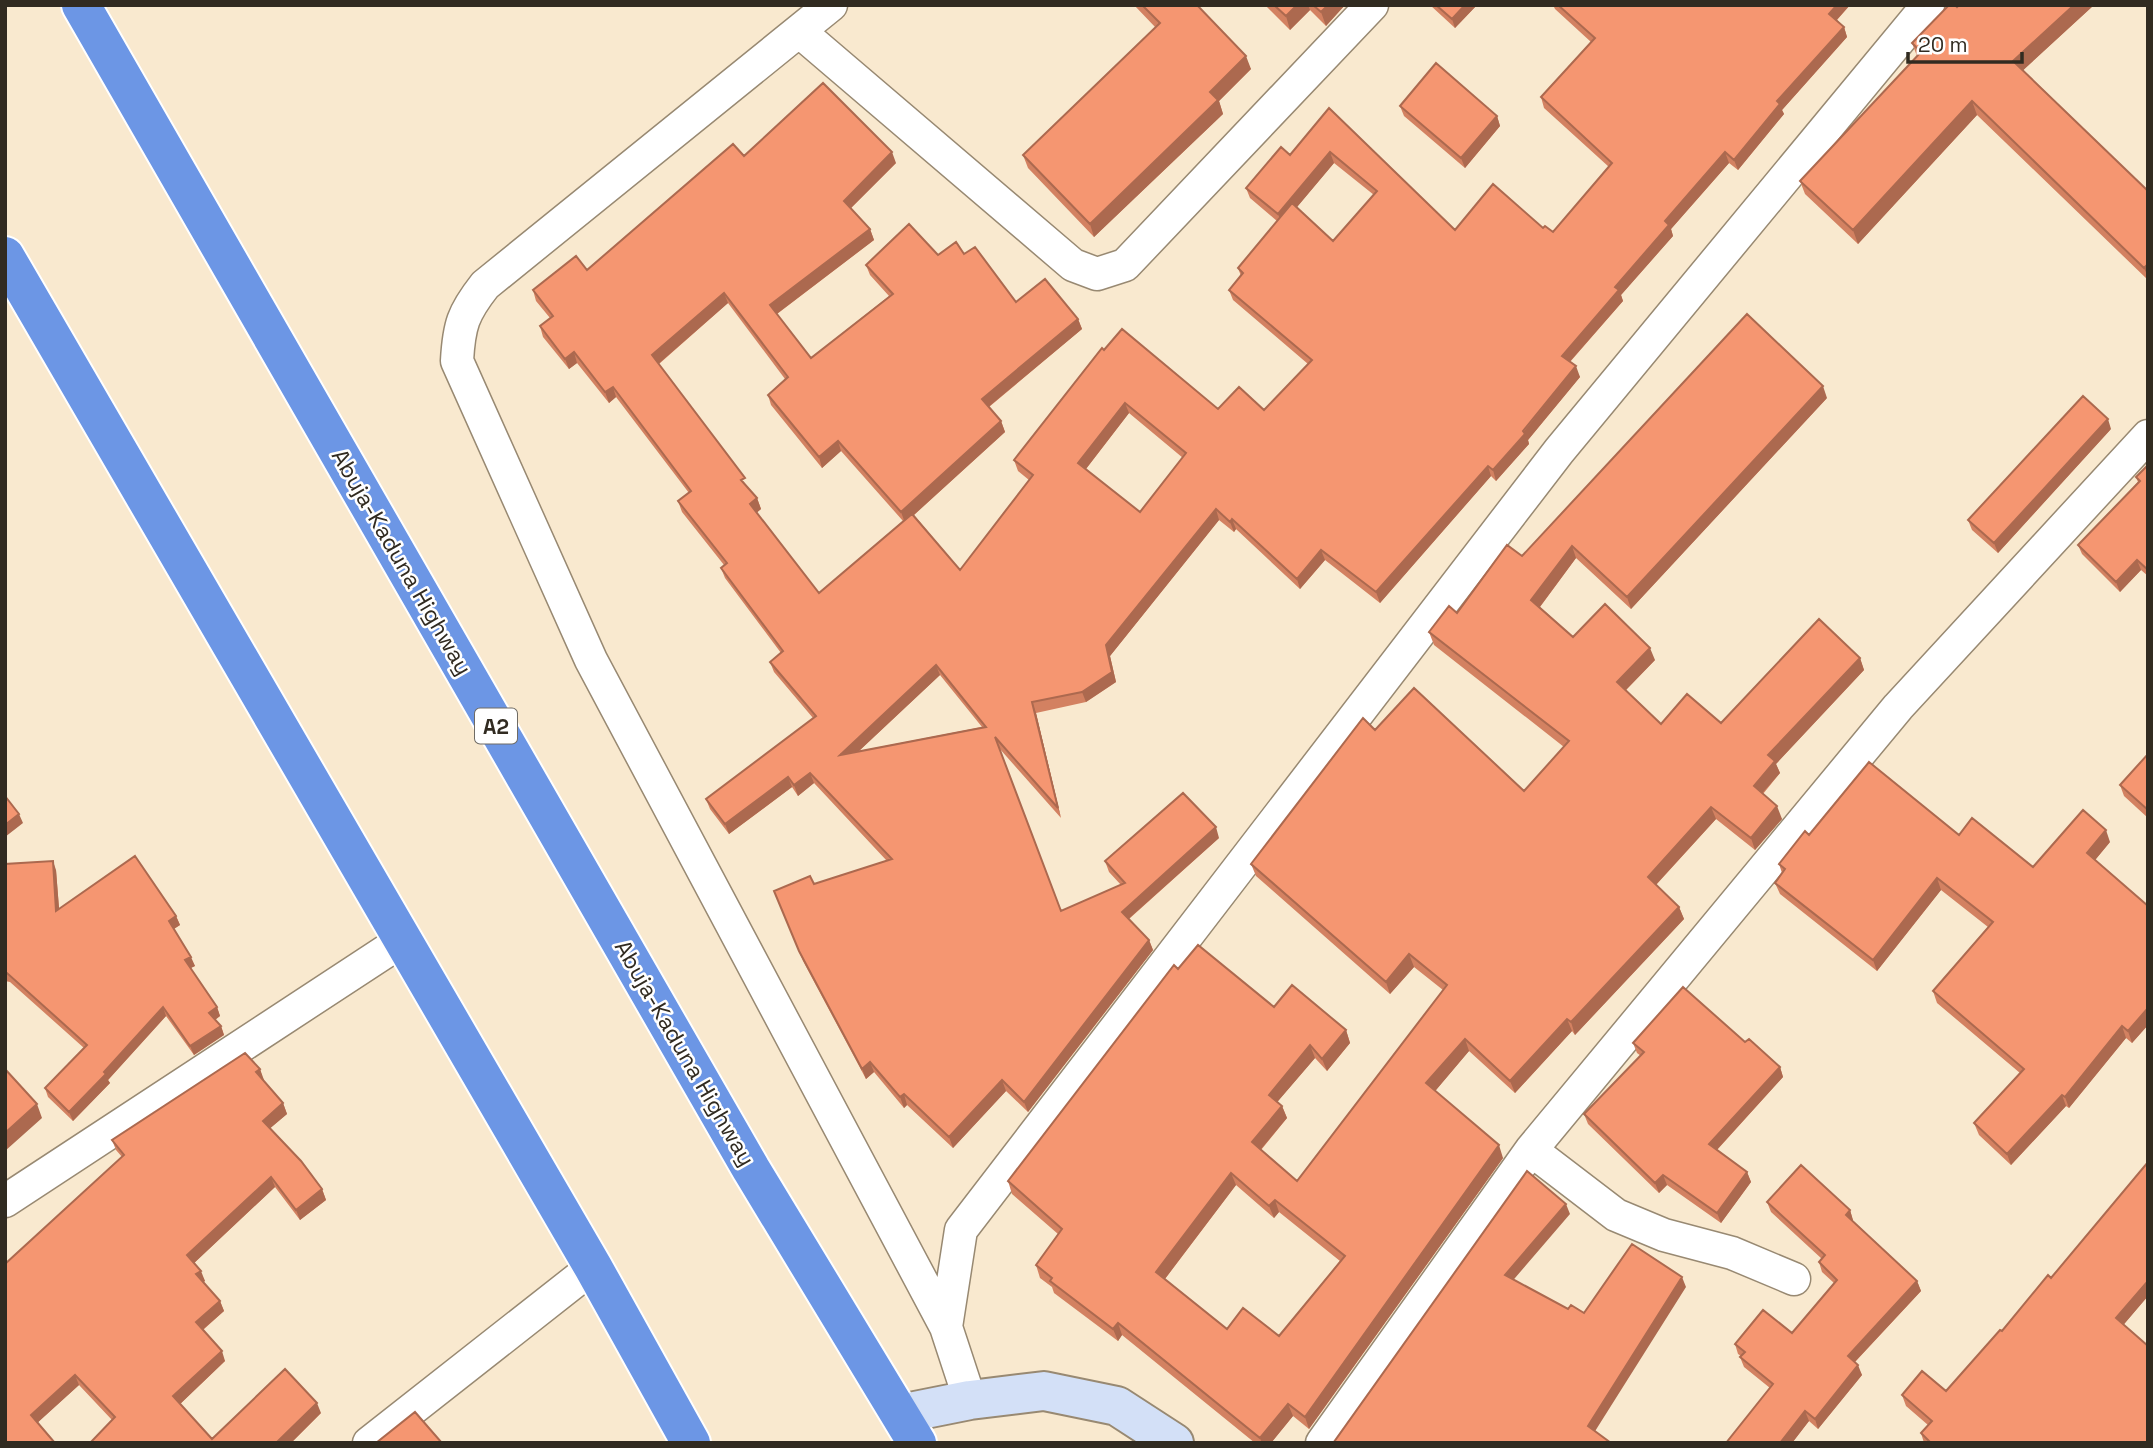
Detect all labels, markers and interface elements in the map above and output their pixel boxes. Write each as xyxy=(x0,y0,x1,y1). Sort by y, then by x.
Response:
scale bar xyxy=(1908,21,2022,65)
text: 20 m xyxy=(1918,31,1968,58)
street label: Abuja-Kaduna Highway xyxy=(325,443,479,681)
road number: A2 xyxy=(475,708,517,744)
street label: Abuja-Kaduna Highway xyxy=(608,934,762,1172)

